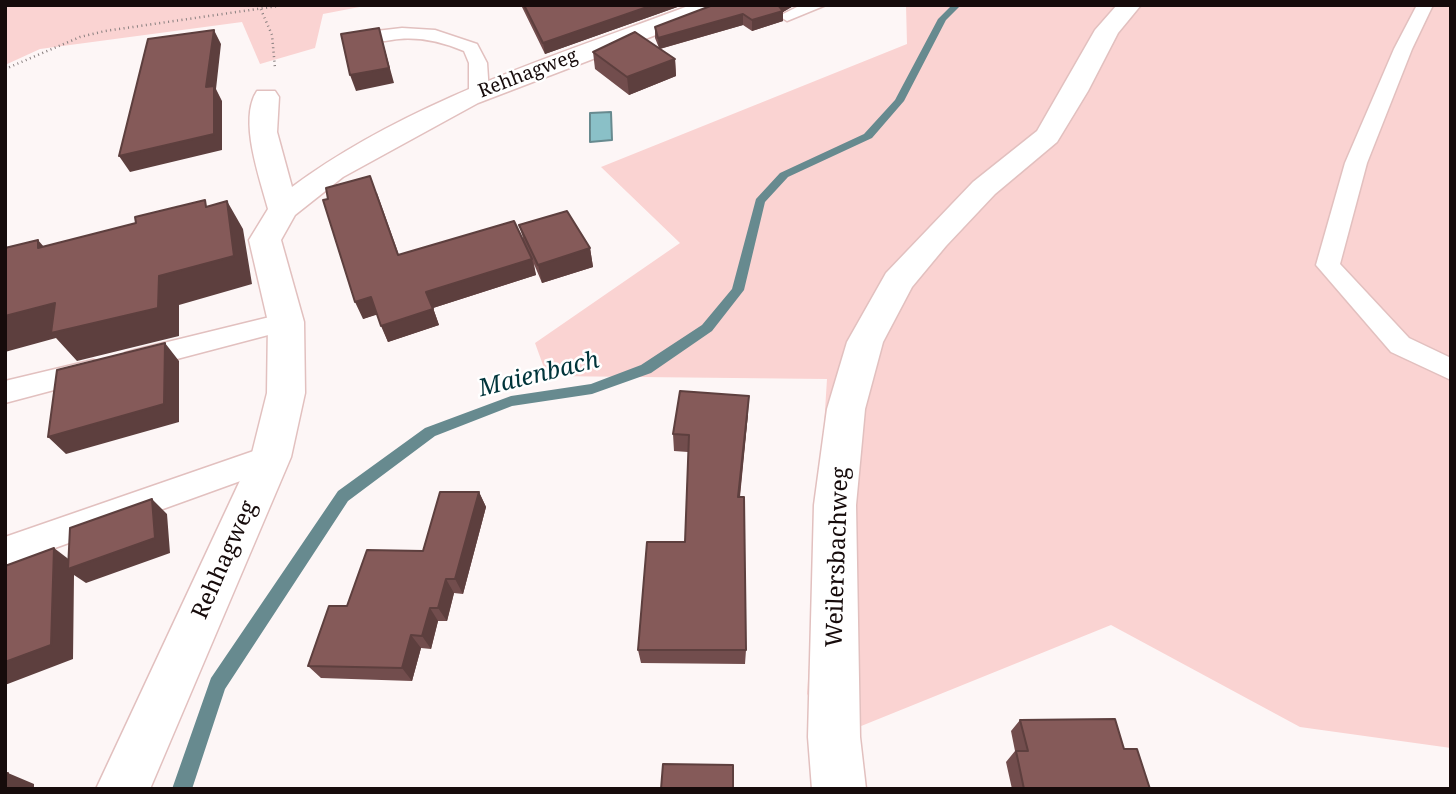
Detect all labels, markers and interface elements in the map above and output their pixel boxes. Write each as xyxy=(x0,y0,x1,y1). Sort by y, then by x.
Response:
street label: Rehhagweg xyxy=(475,45,581,103)
water label: Maienbach xyxy=(476,346,602,404)
street label: Weilersbachweg xyxy=(821,466,855,648)
street label: Rehhagweg xyxy=(187,497,263,623)

